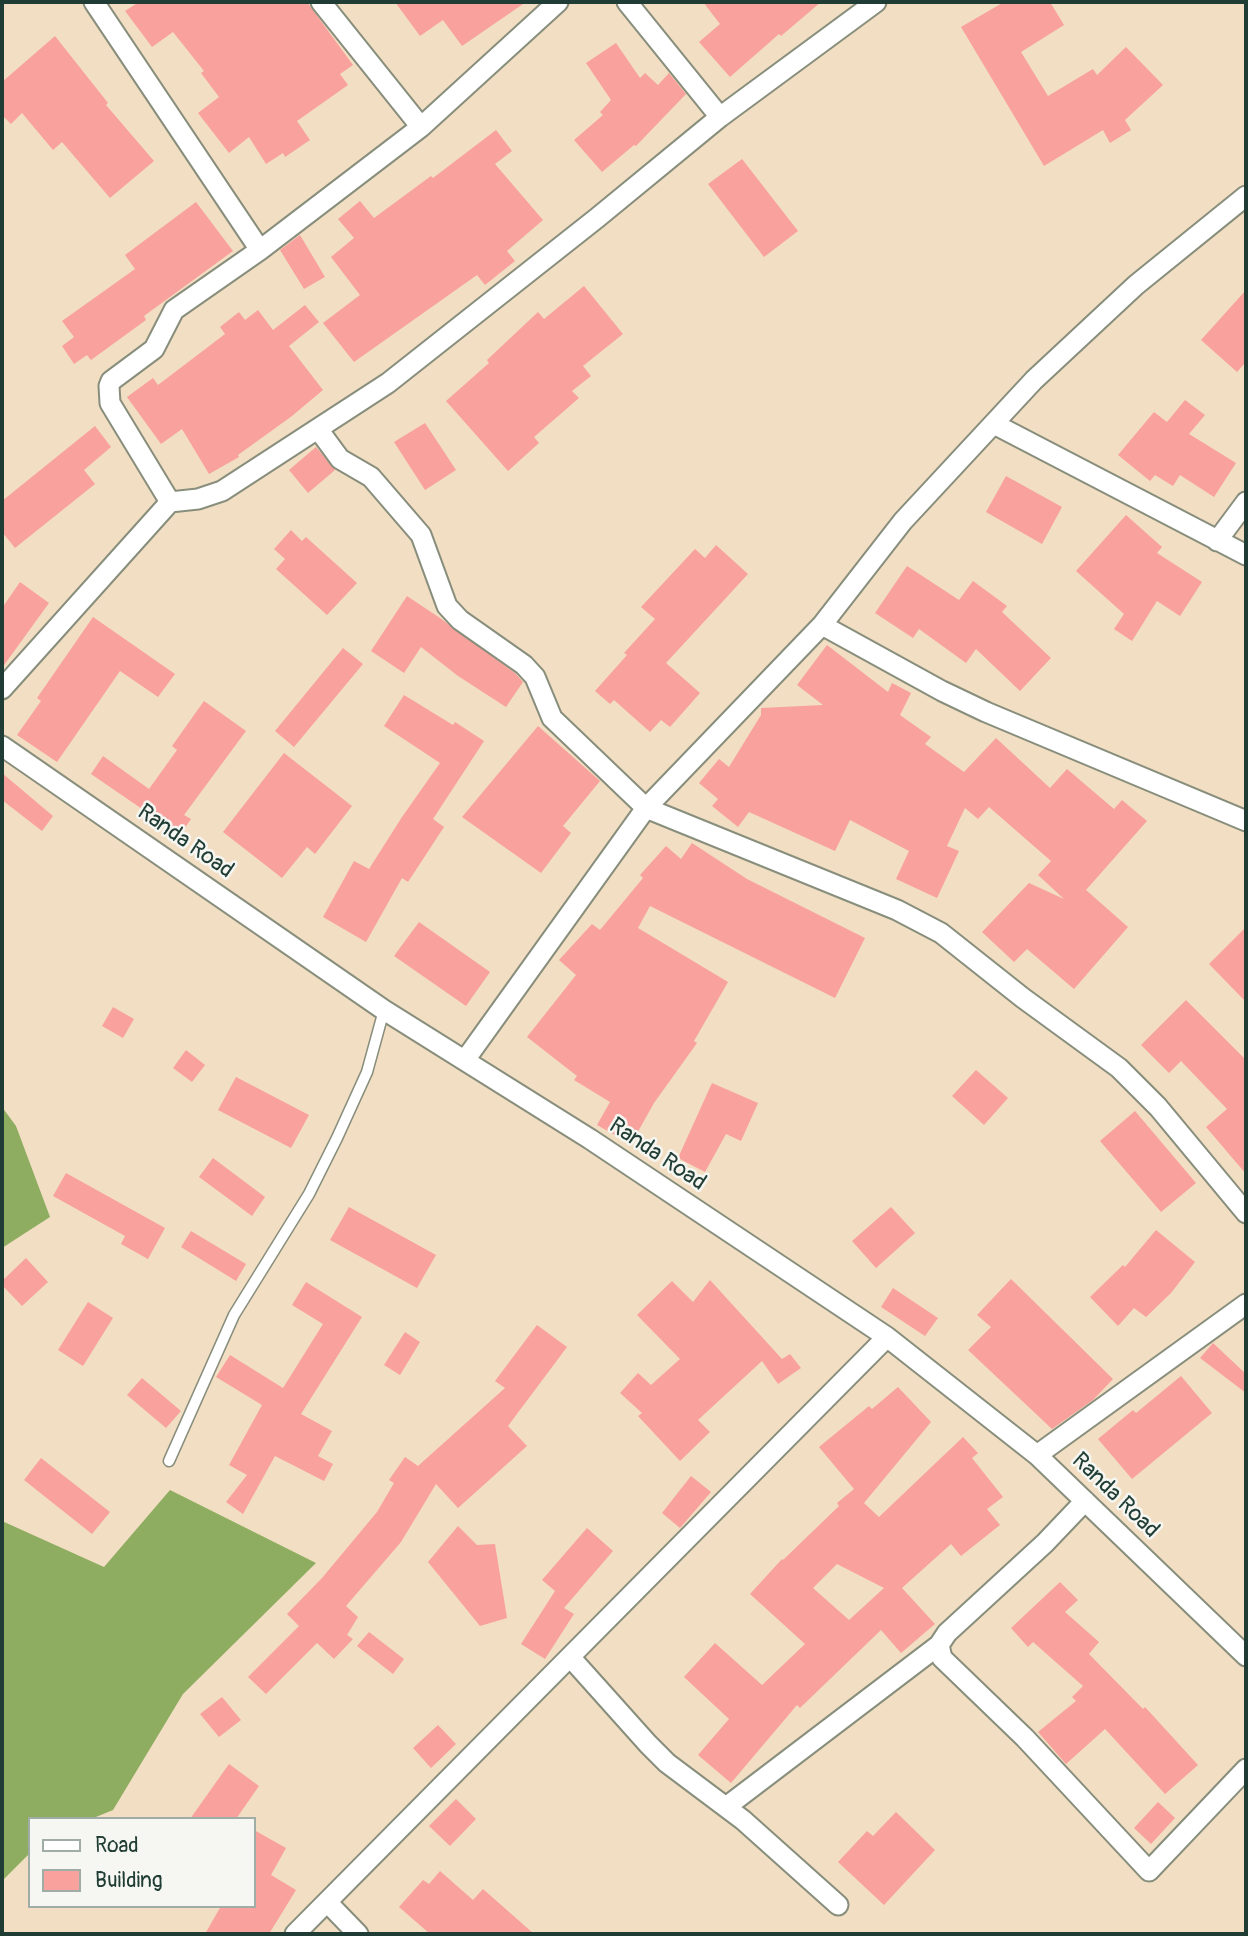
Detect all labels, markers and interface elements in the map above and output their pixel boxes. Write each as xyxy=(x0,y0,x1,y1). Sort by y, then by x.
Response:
street label: Randa Road xyxy=(132,799,238,885)
street label: Randa Road xyxy=(603,1113,711,1197)
street label: Randa Road xyxy=(1066,1448,1164,1544)
legend xyxy=(28,1817,256,1908)
text: Road xyxy=(95,1832,139,1859)
text: Building xyxy=(95,1867,162,1894)

